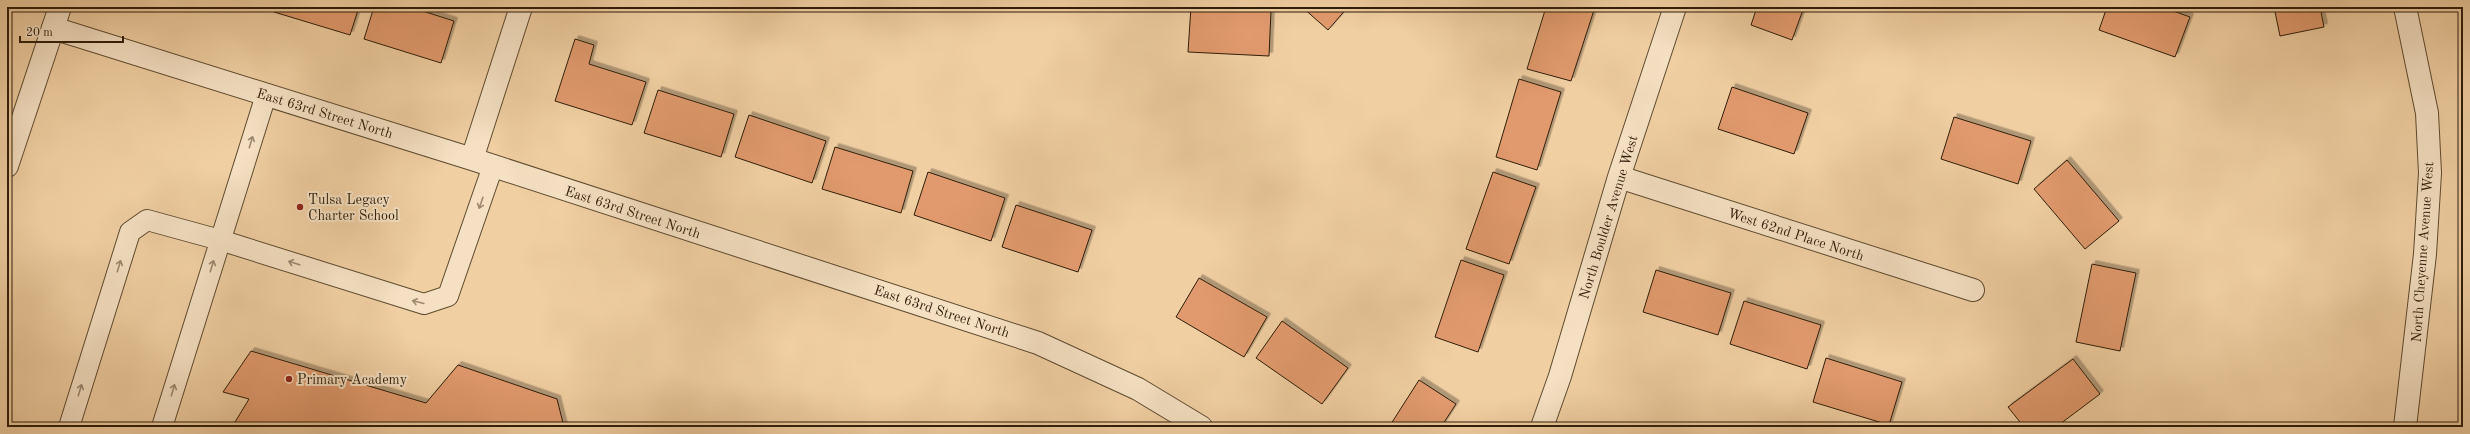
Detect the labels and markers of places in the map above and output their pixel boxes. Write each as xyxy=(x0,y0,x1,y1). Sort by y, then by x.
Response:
place label: Tulsa Legacy Charter School xyxy=(308,193,399,223)
marker: Tulsa Legacy Charter School xyxy=(295,202,305,212)
place label: Primary Academy xyxy=(297,373,408,387)
marker: Primary Academy xyxy=(284,374,294,384)

